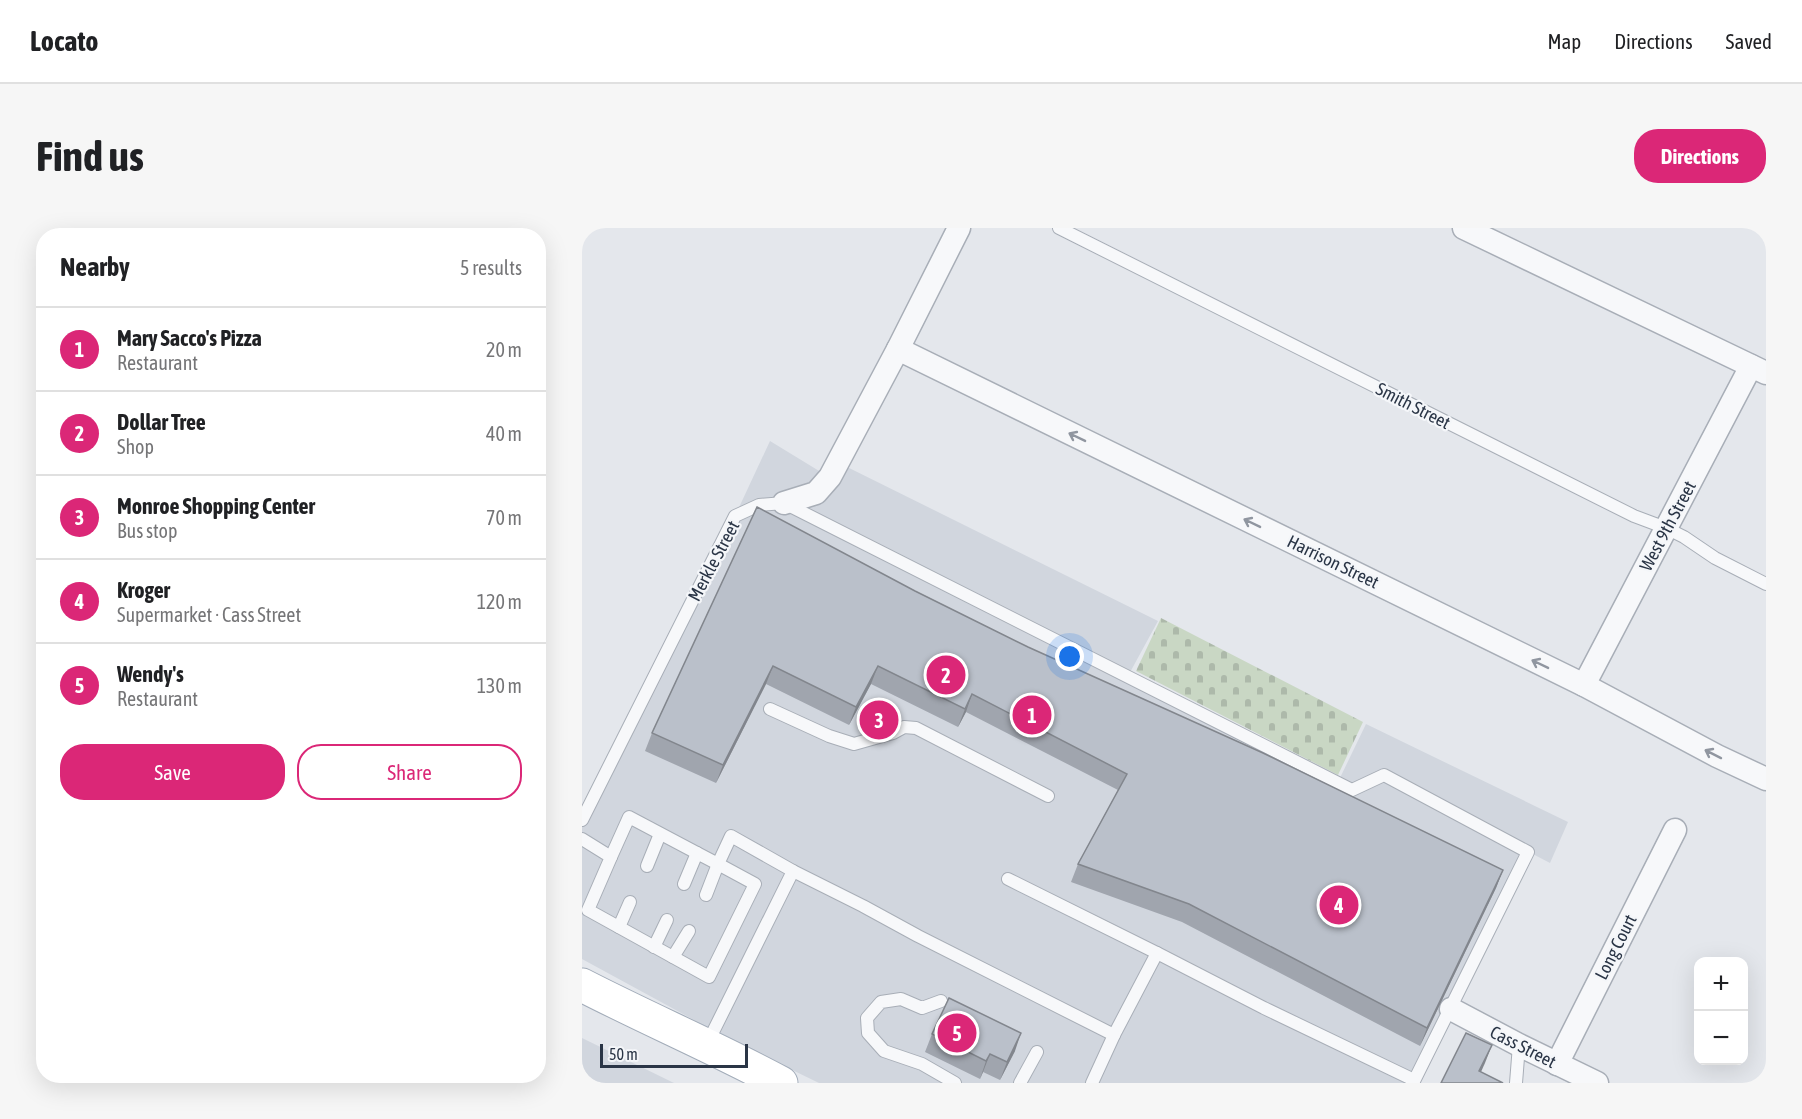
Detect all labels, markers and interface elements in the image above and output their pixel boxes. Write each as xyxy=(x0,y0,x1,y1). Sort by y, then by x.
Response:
text: Locato xyxy=(30,25,98,57)
text: Map xyxy=(1547,29,1581,53)
text: Directions xyxy=(1614,29,1693,53)
text: Saved xyxy=(1726,29,1772,53)
button: Directions xyxy=(1634,129,1766,183)
text: Find us xyxy=(36,132,144,180)
text: Nearby xyxy=(60,252,130,282)
text: 5 results xyxy=(460,256,522,279)
text: Mary Sacco's Pizza xyxy=(117,325,262,351)
text: 1 xyxy=(75,338,84,361)
text: 20 m xyxy=(486,338,522,361)
text: Restaurant xyxy=(117,351,198,374)
street label: Smith Street xyxy=(1373,378,1454,433)
text: Dollar Tree xyxy=(117,409,206,435)
text: 2 xyxy=(75,422,84,445)
text: 40 m xyxy=(486,422,522,445)
one-way arrow xyxy=(1069,431,1086,443)
text: Shop xyxy=(117,435,154,458)
street label: West 9th Street xyxy=(1635,477,1700,574)
text: Monroe Shopping Center xyxy=(117,493,315,519)
text: 3 xyxy=(75,506,84,529)
text: 70 m xyxy=(486,506,522,529)
one-way arrow xyxy=(1244,516,1262,528)
street label: Merkle Street xyxy=(684,517,744,605)
text: Bus stop xyxy=(117,519,177,542)
street label: Harrison Street xyxy=(1284,530,1382,593)
text: Kroger xyxy=(117,577,170,603)
text: 4 xyxy=(75,590,84,613)
text: 120 m xyxy=(477,590,522,613)
text: Supermarket · Cass Street xyxy=(117,603,301,626)
your location xyxy=(1055,642,1084,671)
pin: 2 xyxy=(926,652,966,698)
one-way arrow xyxy=(1532,658,1550,669)
text: Wendy's xyxy=(117,661,184,687)
text: 5 xyxy=(75,674,84,697)
text: 130 m xyxy=(477,674,522,697)
text: Restaurant xyxy=(117,687,198,710)
pin: 1 xyxy=(1012,692,1052,738)
pin: 3 xyxy=(860,698,898,742)
button: Save xyxy=(60,744,285,800)
button: Share xyxy=(297,744,522,800)
one-way arrow xyxy=(1705,748,1723,759)
pin: 4 xyxy=(1320,882,1359,928)
street label: Long Court xyxy=(1590,911,1641,983)
map controls xyxy=(1694,957,1748,1065)
button: + xyxy=(1694,957,1748,1011)
pin: 5 xyxy=(938,1010,976,1056)
button: − xyxy=(1694,1011,1748,1065)
street label: Cass Street xyxy=(1487,1021,1560,1072)
scale bar xyxy=(600,1041,748,1068)
text: 50 m xyxy=(609,1045,638,1063)

